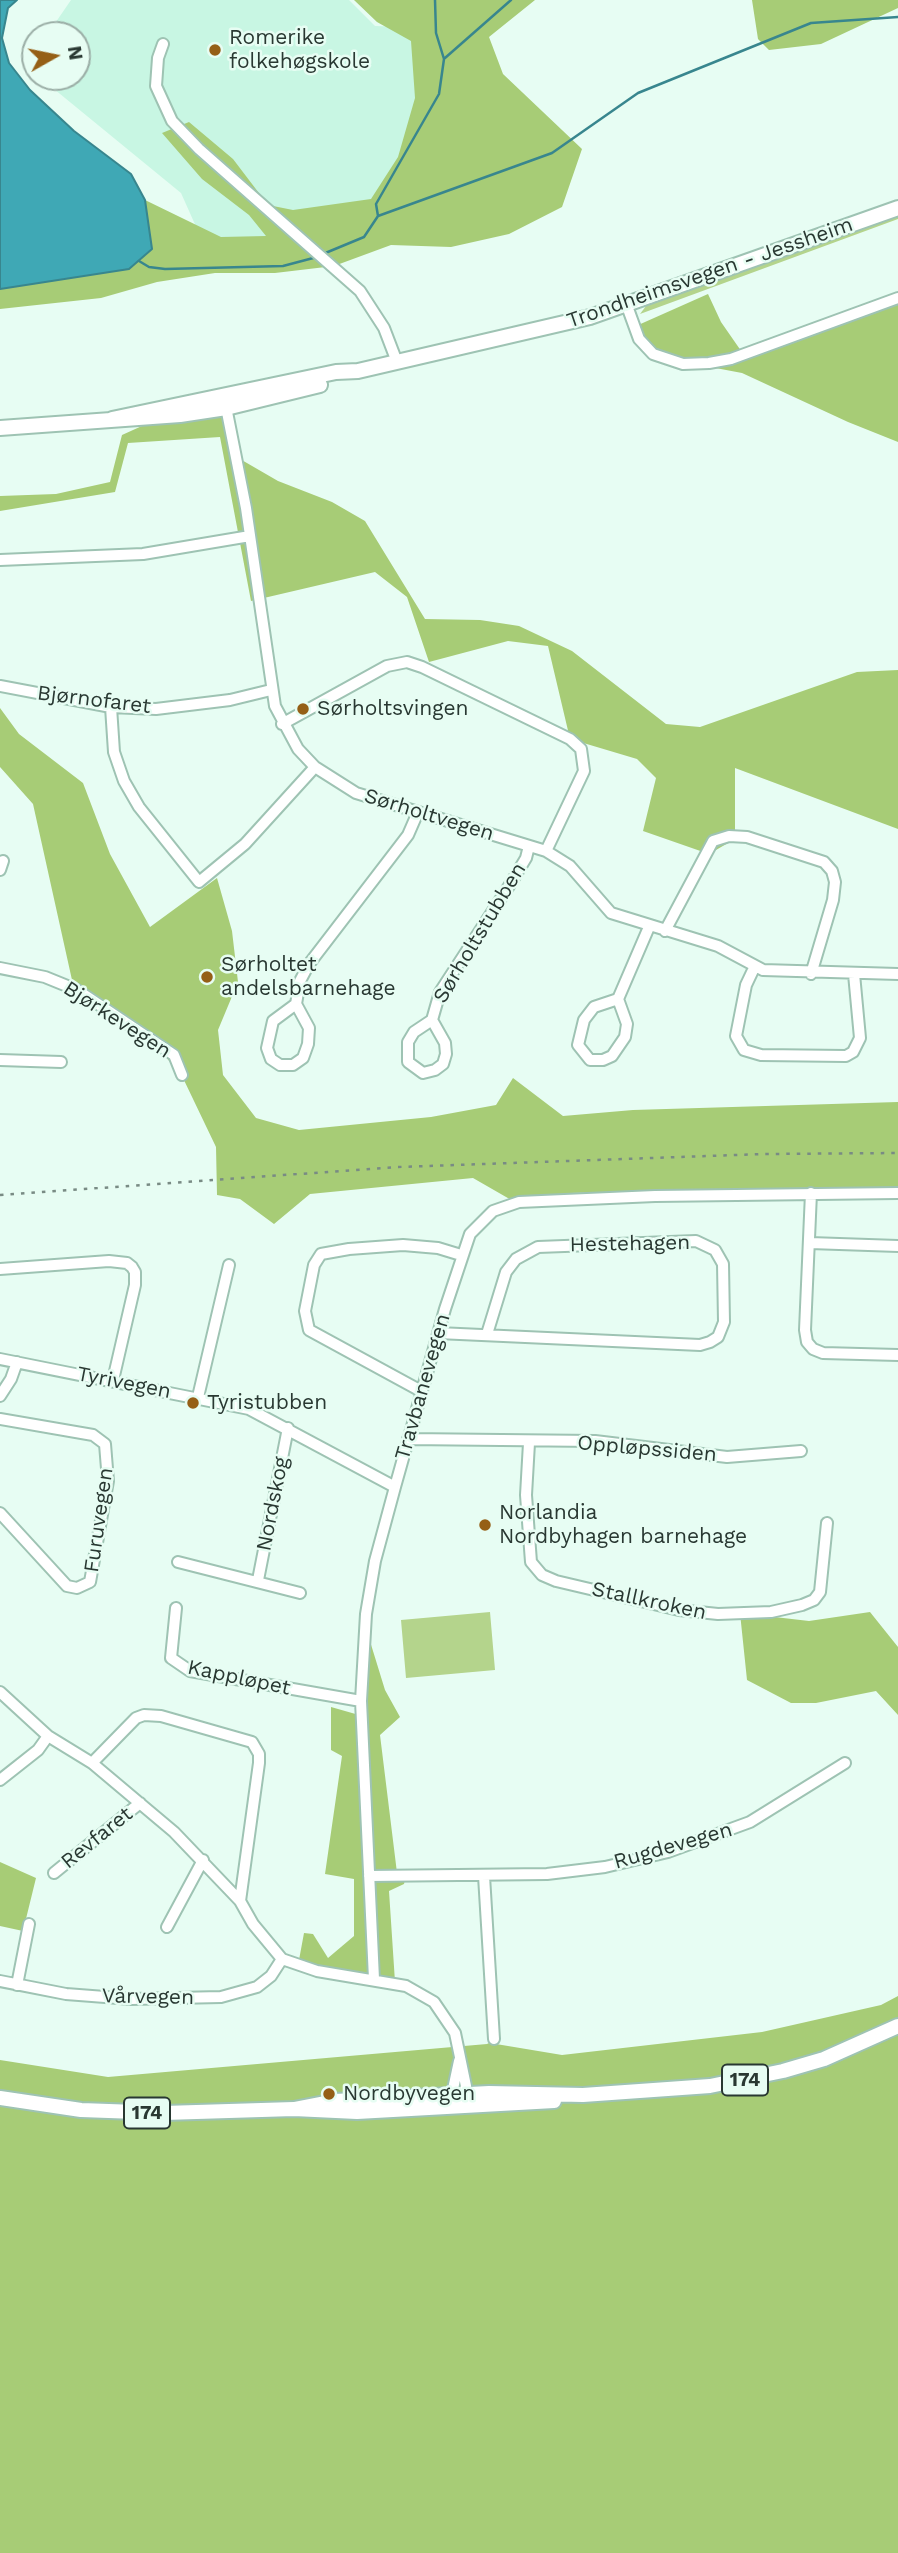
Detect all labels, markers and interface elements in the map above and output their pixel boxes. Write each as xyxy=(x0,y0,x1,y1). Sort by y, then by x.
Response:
north arrow xyxy=(21,21,91,91)
place label: Romerike folkehøgskole xyxy=(229,25,370,75)
marker: Romerike folkehøgskole xyxy=(207,42,223,58)
text: N xyxy=(63,44,88,62)
street label: Trondheimsvegen - Jessheim xyxy=(564,212,856,334)
street label: Bjørnofaret xyxy=(36,681,152,719)
place label: Sørholtsvingen xyxy=(317,696,469,722)
marker: Sørholtsvingen xyxy=(295,701,311,717)
street label: Sørholtvegen xyxy=(361,783,497,847)
street label: Sørholtstubben xyxy=(428,858,532,1008)
place label: Sørholtet andelsbarnehage xyxy=(221,952,396,1002)
marker: Sørholtet andelsbarnehage xyxy=(199,969,215,985)
street label: Bjørkevegen xyxy=(58,976,176,1064)
street label: Hestehagen xyxy=(570,1230,690,1258)
street label: Travbanevegen xyxy=(390,1311,456,1463)
street label: Tyrivegen xyxy=(75,1362,173,1404)
place label: Tyristubben xyxy=(207,1390,327,1416)
marker: Tyristubben xyxy=(185,1395,201,1411)
street label: Oppløpssiden xyxy=(576,1430,718,1468)
street label: Nordskog xyxy=(252,1455,294,1553)
street label: Furuvegen xyxy=(79,1466,119,1574)
place label: Norlandia Nordbyhagen barnehage xyxy=(499,1500,747,1550)
marker: Norlandia Nordbyhagen barnehage xyxy=(477,1517,493,1533)
street label: Stallkroken xyxy=(589,1577,709,1625)
street label: Kappløpet xyxy=(185,1655,293,1701)
street label: Revfaret xyxy=(56,1802,138,1874)
street label: Rugdevegen xyxy=(611,1817,735,1875)
street label: Vårvegen xyxy=(102,1984,194,2010)
road number: 174 xyxy=(722,2064,768,2096)
place label: Nordbyvegen xyxy=(343,2081,475,2107)
marker: Nordbyvegen xyxy=(321,2086,337,2102)
road number: 174 xyxy=(124,2098,170,2128)

